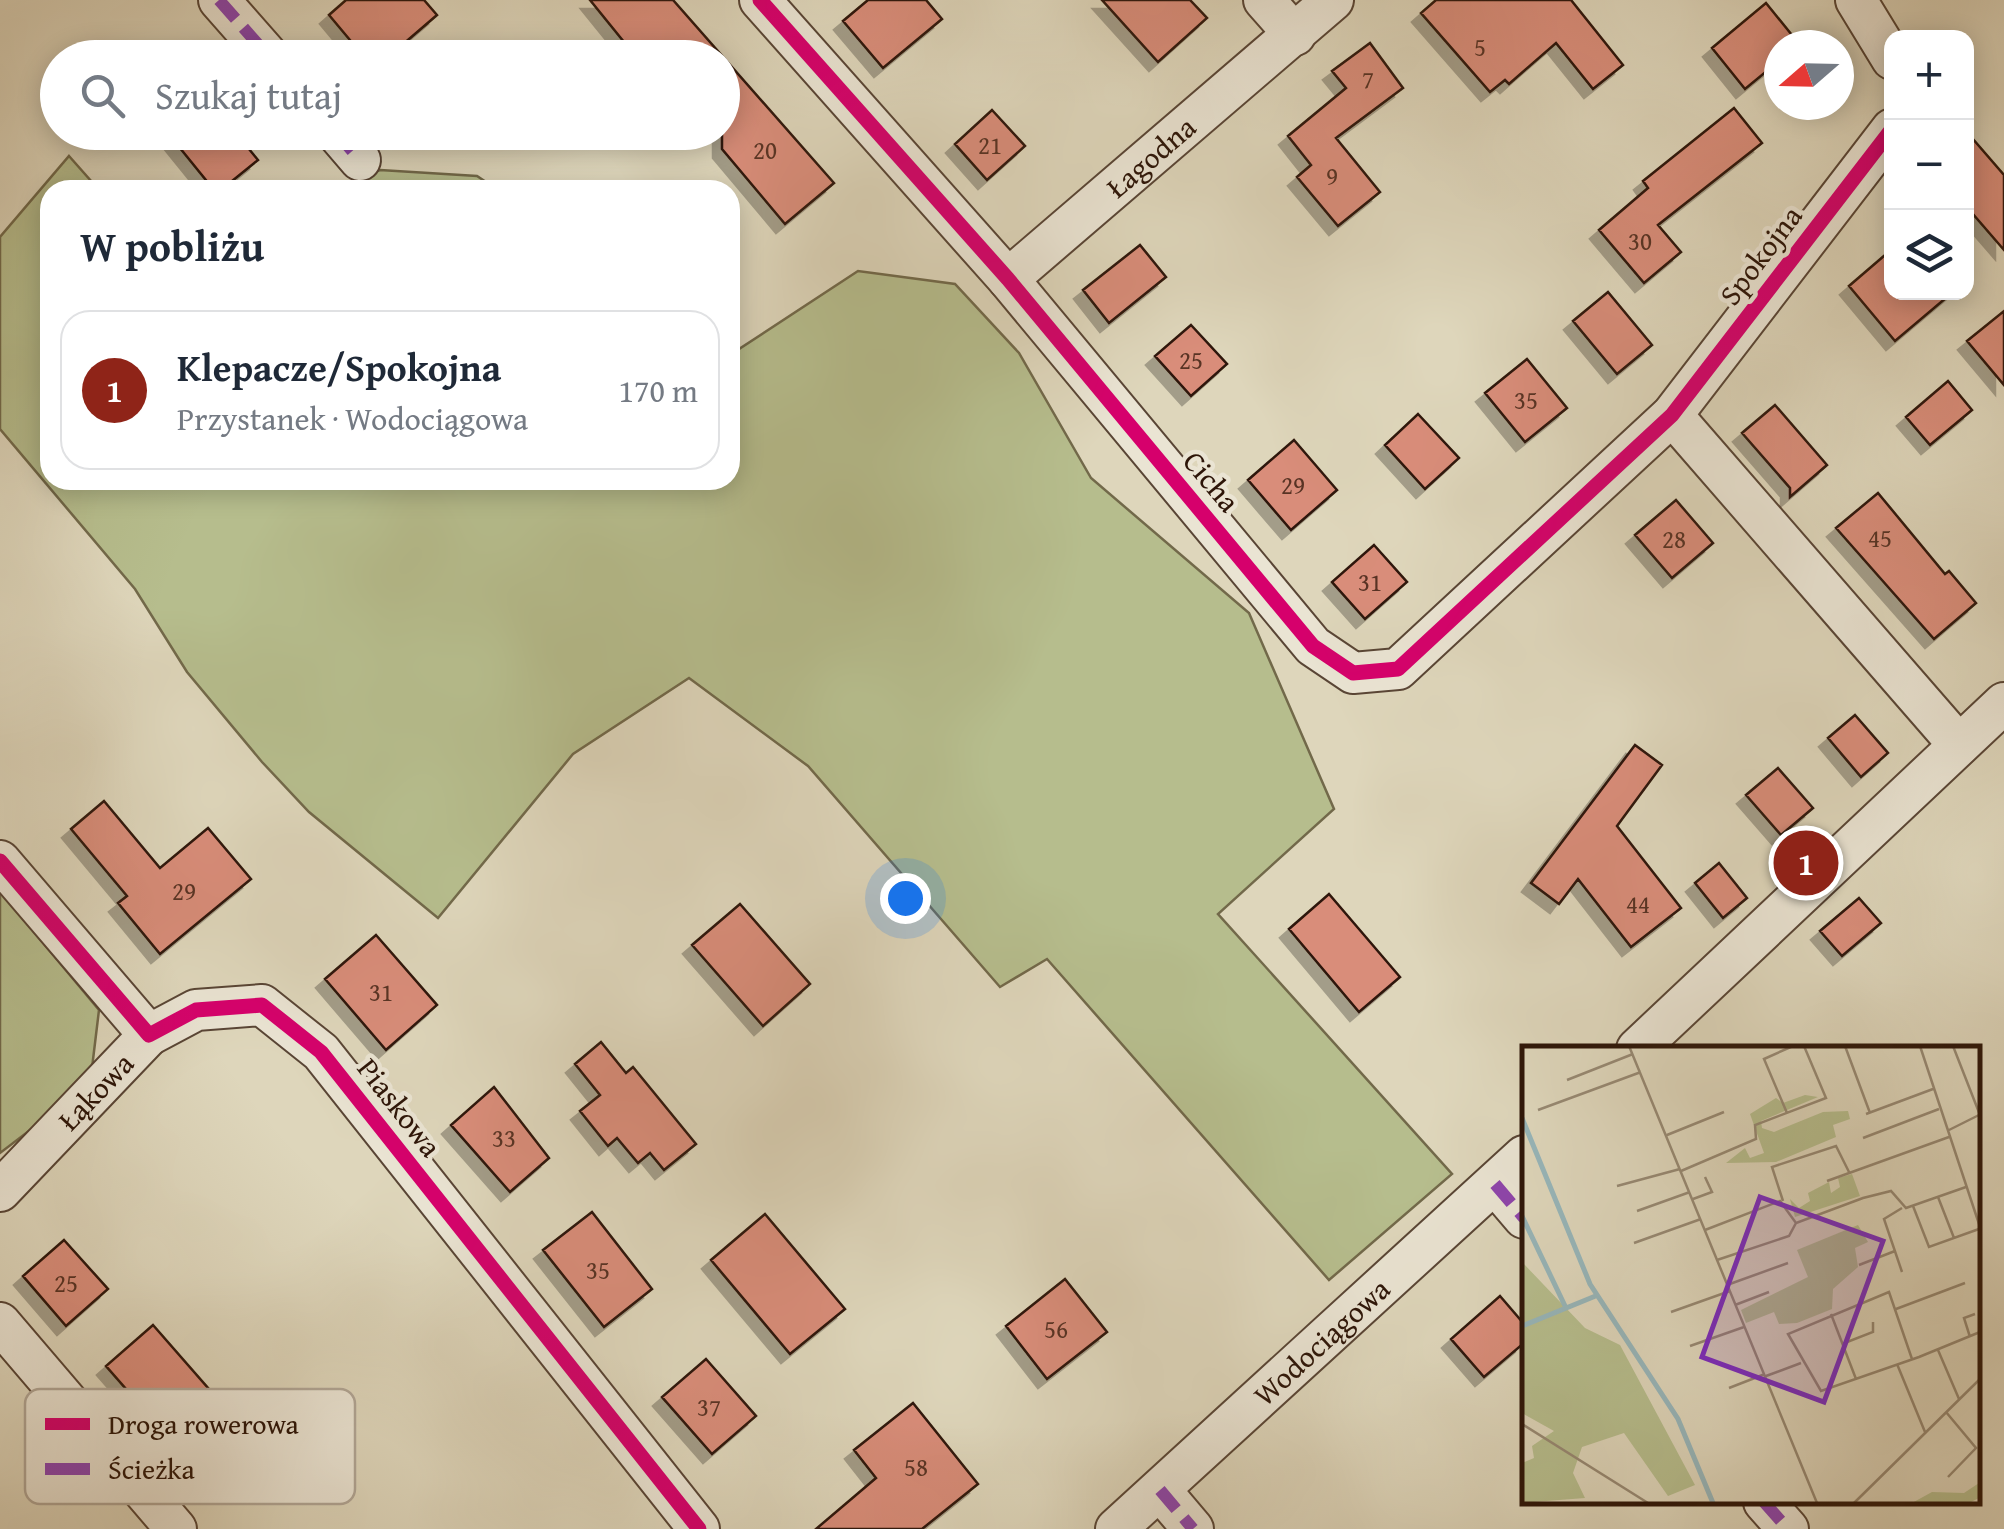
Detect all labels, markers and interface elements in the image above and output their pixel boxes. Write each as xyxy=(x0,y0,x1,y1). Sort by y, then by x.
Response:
house number: 5 xyxy=(1474,29,1486,65)
north arrow xyxy=(1764,30,1854,120)
map controls xyxy=(1884,30,1974,300)
button: + xyxy=(1884,30,1974,120)
search box xyxy=(40,40,740,150)
house number: 7 xyxy=(1362,61,1374,97)
text: Szukaj tutaj xyxy=(155,67,342,123)
icon: search xyxy=(75,68,130,123)
street label: Łagodna xyxy=(1096,105,1205,208)
button: − xyxy=(1884,120,1974,210)
house number: 21 xyxy=(978,127,1002,163)
house number: 20 xyxy=(753,132,777,168)
house number: 9 xyxy=(1326,158,1338,194)
street label: Spokojna xyxy=(1708,196,1812,314)
button: layers xyxy=(1884,210,1974,300)
text: W pobliżu xyxy=(80,215,264,276)
house number: 30 xyxy=(1628,223,1652,259)
text: Klepacze/Spokojna xyxy=(177,339,501,395)
house number: 25 xyxy=(1179,342,1203,378)
text: 1 xyxy=(106,367,123,414)
text: 170 m xyxy=(619,367,698,414)
house number: 35 xyxy=(1514,382,1538,418)
text: Przystanek · Wodociągowa xyxy=(177,395,528,442)
street label: Cicha xyxy=(1173,441,1251,521)
house number: 29 xyxy=(1281,467,1305,503)
house number: 45 xyxy=(1868,520,1892,556)
house number: 28 xyxy=(1662,521,1686,557)
house number: 31 xyxy=(1358,564,1382,600)
pin: 1 xyxy=(1774,826,1838,900)
house number: 29 xyxy=(172,873,196,909)
your location xyxy=(880,873,931,924)
house number: 44 xyxy=(1626,886,1650,922)
house number: 31 xyxy=(369,974,393,1010)
street label: Łąkowa xyxy=(47,1042,143,1140)
inset map xyxy=(1522,1046,1979,1504)
street label: Piaskowa xyxy=(347,1048,453,1166)
house number: 33 xyxy=(492,1120,516,1156)
house number: 35 xyxy=(586,1252,610,1288)
house number: 25 xyxy=(54,1265,78,1301)
street label: Wodociągowa xyxy=(1243,1267,1399,1416)
house number: 56 xyxy=(1044,1311,1068,1347)
legend xyxy=(25,1389,355,1504)
house number: 37 xyxy=(697,1389,721,1425)
text: Droga rowerowa xyxy=(108,1403,300,1444)
text: Ścieżka xyxy=(108,1448,196,1489)
house number: 58 xyxy=(904,1449,928,1485)

